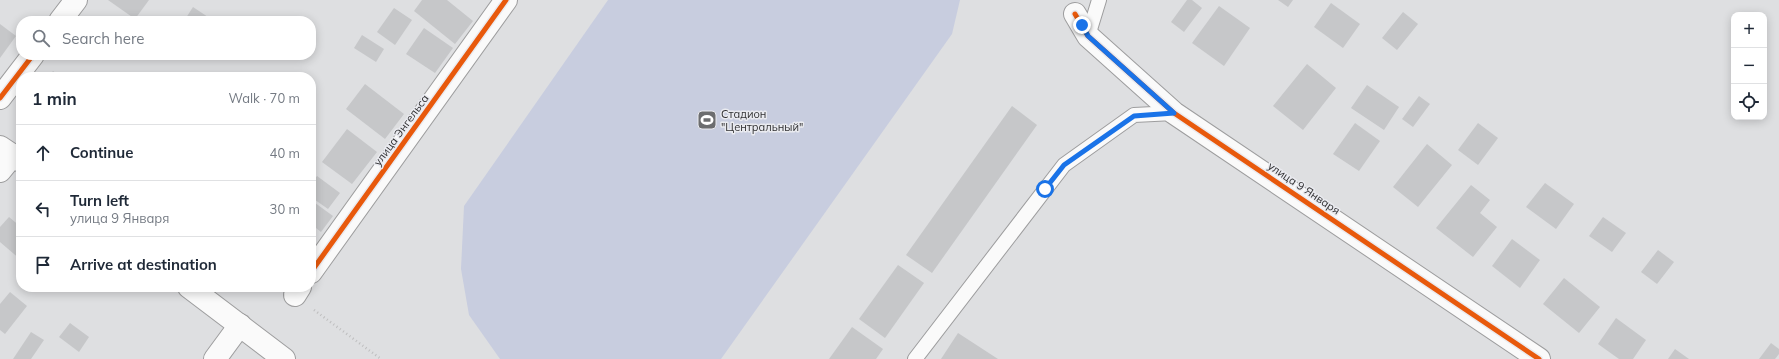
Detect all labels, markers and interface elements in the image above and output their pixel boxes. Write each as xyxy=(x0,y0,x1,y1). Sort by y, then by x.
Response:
map controls xyxy=(1731,12,1767,120)
button: + xyxy=(1731,12,1767,48)
search box xyxy=(16,16,316,60)
route end xyxy=(1073,16,1091,34)
icon: search xyxy=(30,27,52,49)
text: Search here xyxy=(62,29,144,48)
button: − xyxy=(1731,48,1767,84)
button: locate xyxy=(1731,84,1767,120)
text: 1 min xyxy=(32,88,77,109)
text: Walk · 70 m xyxy=(229,90,300,106)
street label: улица Энгельса xyxy=(370,92,432,168)
place label: Стадион "Центральный" xyxy=(721,107,803,134)
sports icon: Стадион "Центральный" xyxy=(696,109,718,131)
icon: ahead xyxy=(32,142,54,164)
text: Continue xyxy=(70,143,133,162)
text: 40 m xyxy=(270,145,300,161)
street label: улица 9 Января xyxy=(1265,159,1343,217)
route start xyxy=(1036,180,1054,198)
text: Turn left xyxy=(70,191,129,210)
icon: left xyxy=(32,198,54,220)
text: 30 m xyxy=(270,201,300,217)
text: улица 9 Января xyxy=(70,210,169,226)
icon: arrive xyxy=(32,254,54,276)
text: Arrive at destination xyxy=(70,255,217,274)

